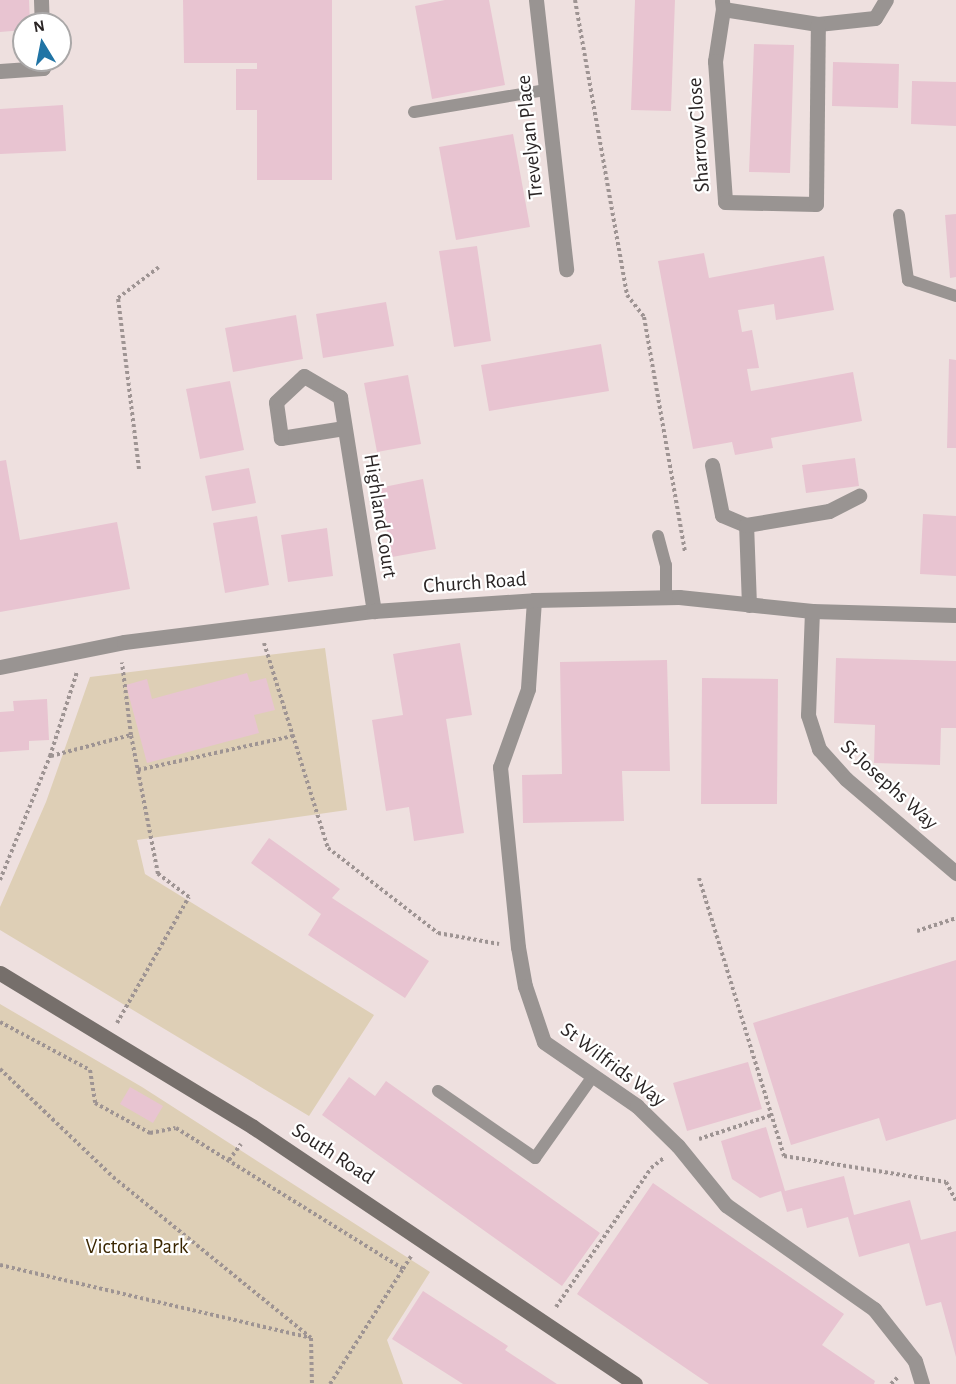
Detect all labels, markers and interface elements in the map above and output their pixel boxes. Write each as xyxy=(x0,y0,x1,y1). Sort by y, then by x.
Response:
north arrow xyxy=(12,12,72,72)
text: N xyxy=(32,17,46,35)
street label: Trevelyan Place xyxy=(511,74,549,200)
street label: Sharrow Close xyxy=(682,77,716,193)
street label: Highland Court xyxy=(358,452,402,580)
street label: Church Road xyxy=(423,567,527,599)
street label: St Josephs Way xyxy=(835,735,943,835)
street label: St Wilfrids Way xyxy=(555,1017,671,1113)
street label: South Road xyxy=(287,1118,379,1190)
park label: Victoria Park xyxy=(86,1234,188,1260)

